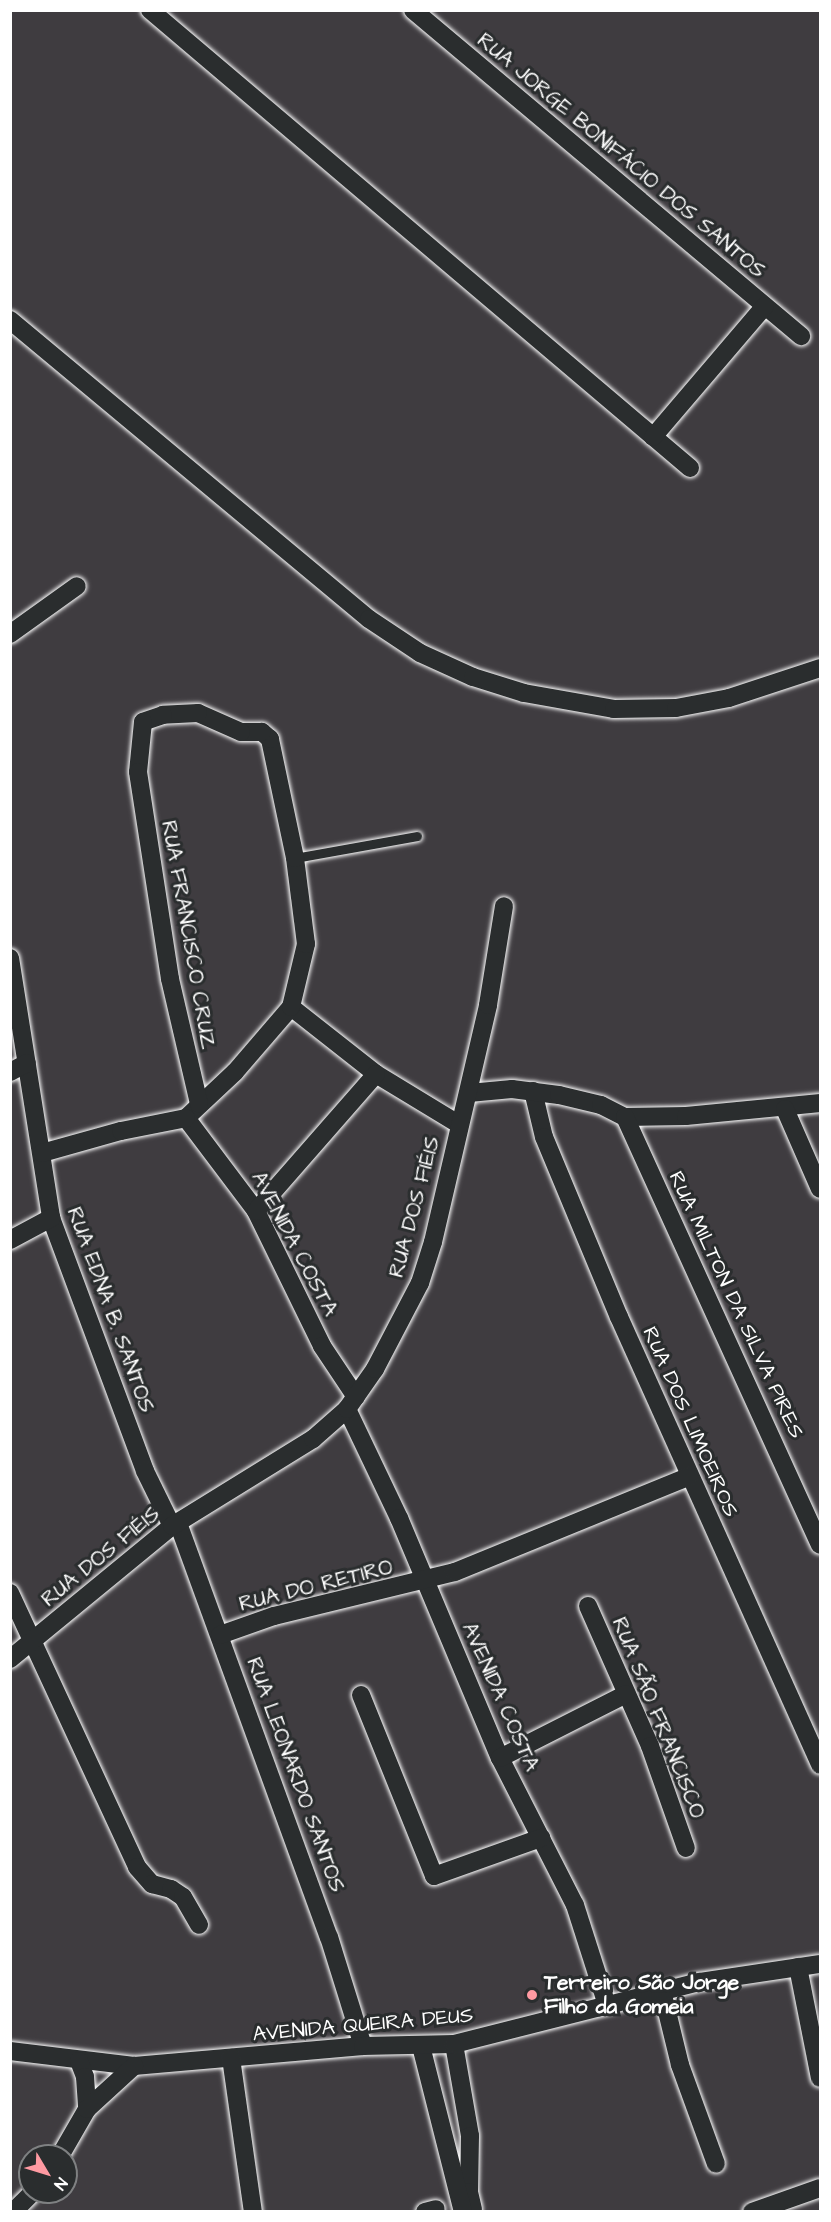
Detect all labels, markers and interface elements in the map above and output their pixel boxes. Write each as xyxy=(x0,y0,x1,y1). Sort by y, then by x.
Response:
street label: RUA JORGE BONIFÁCIO DOS SANTOS xyxy=(472,28,770,284)
street label: RUA FRANCISCO CRUZ xyxy=(155,819,221,1051)
street label: RUA DOS FIÉIS xyxy=(384,1134,446,1280)
street label: AVENIDA COSTA xyxy=(245,1168,343,1320)
street label: RUA MILTON DA SILVA PIRES xyxy=(663,1168,809,1442)
street label: RUA EDNA B. SANTOS xyxy=(61,1204,159,1416)
street label: RUA DOS LIMOEIROS xyxy=(637,1323,743,1521)
street label: RUA DOS FIÉIS xyxy=(37,1502,165,1612)
street label: RUA DO RETIRO xyxy=(237,1555,395,1617)
street label: RUA SÃO FRANCISCO xyxy=(606,1614,710,1822)
street label: AVENIDA COSTA xyxy=(456,1619,544,1775)
street label: RUA LEONARDO SANTOS xyxy=(241,1654,349,1896)
place label: Terreiro São Jorge Filho da Gomeia xyxy=(544,1970,739,2020)
marker: Terreiro São Jorge Filho da Gomeia xyxy=(525,1988,539,2002)
street label: AVENIDA QUEIRA DEUS xyxy=(252,2003,474,2047)
north arrow xyxy=(18,2144,78,2204)
text: N xyxy=(49,2173,72,2195)

